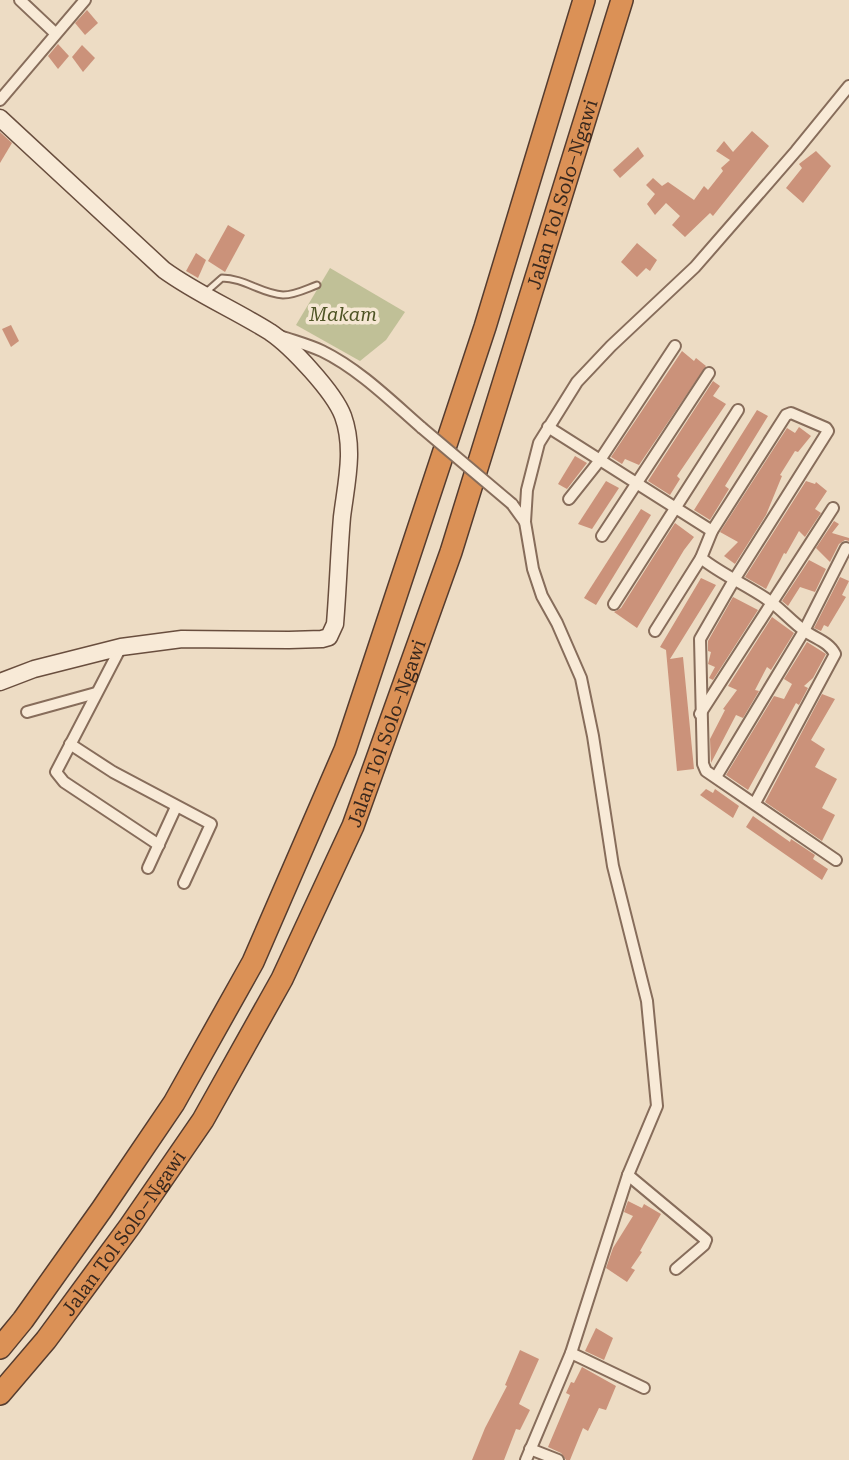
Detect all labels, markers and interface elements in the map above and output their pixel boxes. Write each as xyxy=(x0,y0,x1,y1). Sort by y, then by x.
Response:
street label: Jalan Tol Solo–Ngawi xyxy=(522,96,602,292)
park label: Makam xyxy=(308,303,377,326)
street label: Jalan Tol Solo–Ngawi xyxy=(342,636,430,830)
street label: Jalan Tol Solo–Ngawi xyxy=(56,1146,190,1320)

